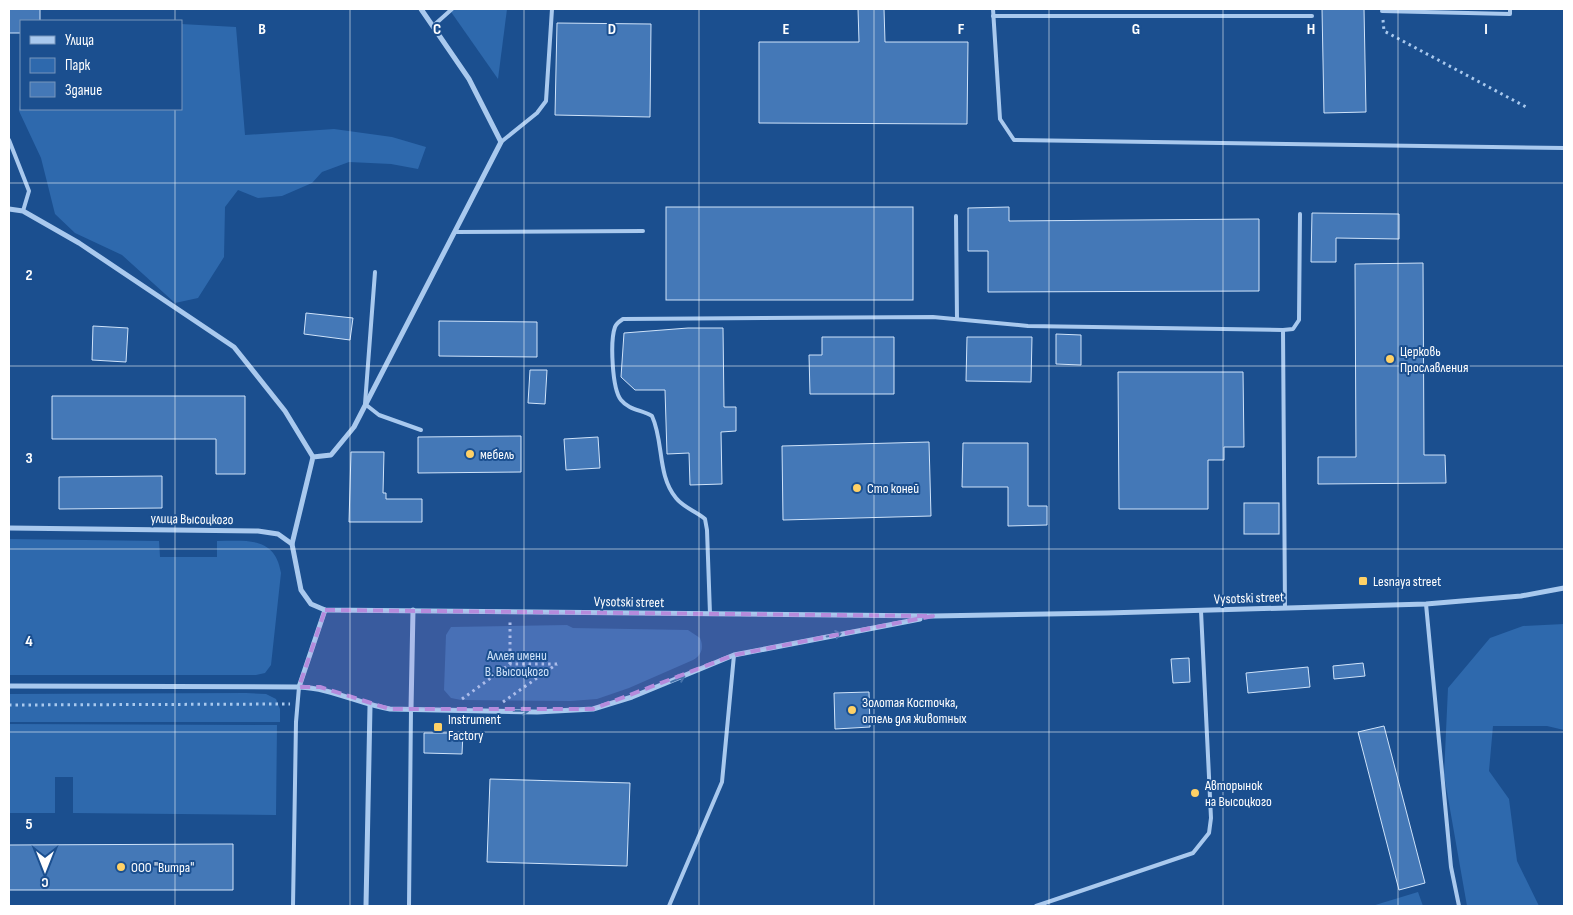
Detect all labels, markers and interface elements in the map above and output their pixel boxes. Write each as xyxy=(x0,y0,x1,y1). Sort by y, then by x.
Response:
legend xyxy=(20,20,182,110)
text: B xyxy=(258,20,266,39)
text: C xyxy=(433,20,441,39)
text: D xyxy=(608,20,616,39)
text: E xyxy=(783,20,790,39)
text: F xyxy=(958,20,965,39)
text: G xyxy=(1132,20,1140,39)
text: H xyxy=(1307,20,1315,39)
text: I xyxy=(1484,20,1488,39)
text: Улица xyxy=(65,31,94,50)
text: Парк xyxy=(65,56,91,75)
text: Здание xyxy=(65,81,102,100)
text: 2 xyxy=(25,266,33,285)
place label: Церковь Прославления xyxy=(1400,343,1468,376)
marker: Церковь Прославления xyxy=(1384,353,1396,365)
place label: мебель xyxy=(480,446,514,463)
marker: мебель xyxy=(464,448,476,460)
text: 3 xyxy=(25,449,33,468)
place label: Сто коней xyxy=(867,480,919,497)
marker: Сто коней xyxy=(851,482,863,494)
street label: улица Высоцкого xyxy=(150,510,234,528)
place label: Lesnaya street xyxy=(1373,573,1441,590)
marker: Lesnaya street xyxy=(1357,575,1369,587)
street label: Vysotski street xyxy=(1213,588,1285,608)
street label: Vysotski street xyxy=(594,593,664,611)
one-way arrow xyxy=(826,630,842,640)
text: 4 xyxy=(25,632,33,651)
park label: Аллея имени В. Высоцкого xyxy=(485,647,549,680)
one-way arrow xyxy=(670,673,685,683)
place label: Золотая Косточка, отель для животных xyxy=(862,694,967,727)
marker: Золотая Косточка, отель для животных xyxy=(846,704,858,716)
one-way arrow xyxy=(513,707,529,716)
place label: Instrument Factory xyxy=(448,711,501,744)
marker: Instrument Factory xyxy=(432,721,444,733)
place label: Авторынок на Высоцкого xyxy=(1204,777,1272,810)
marker: Авторынок на Высоцкого xyxy=(1189,787,1201,799)
text: 5 xyxy=(25,815,33,834)
north arrow xyxy=(20,845,70,895)
place label: ООО "Витра" xyxy=(131,859,194,876)
marker: ООО "Витра" xyxy=(115,861,127,873)
text: С xyxy=(41,874,49,891)

